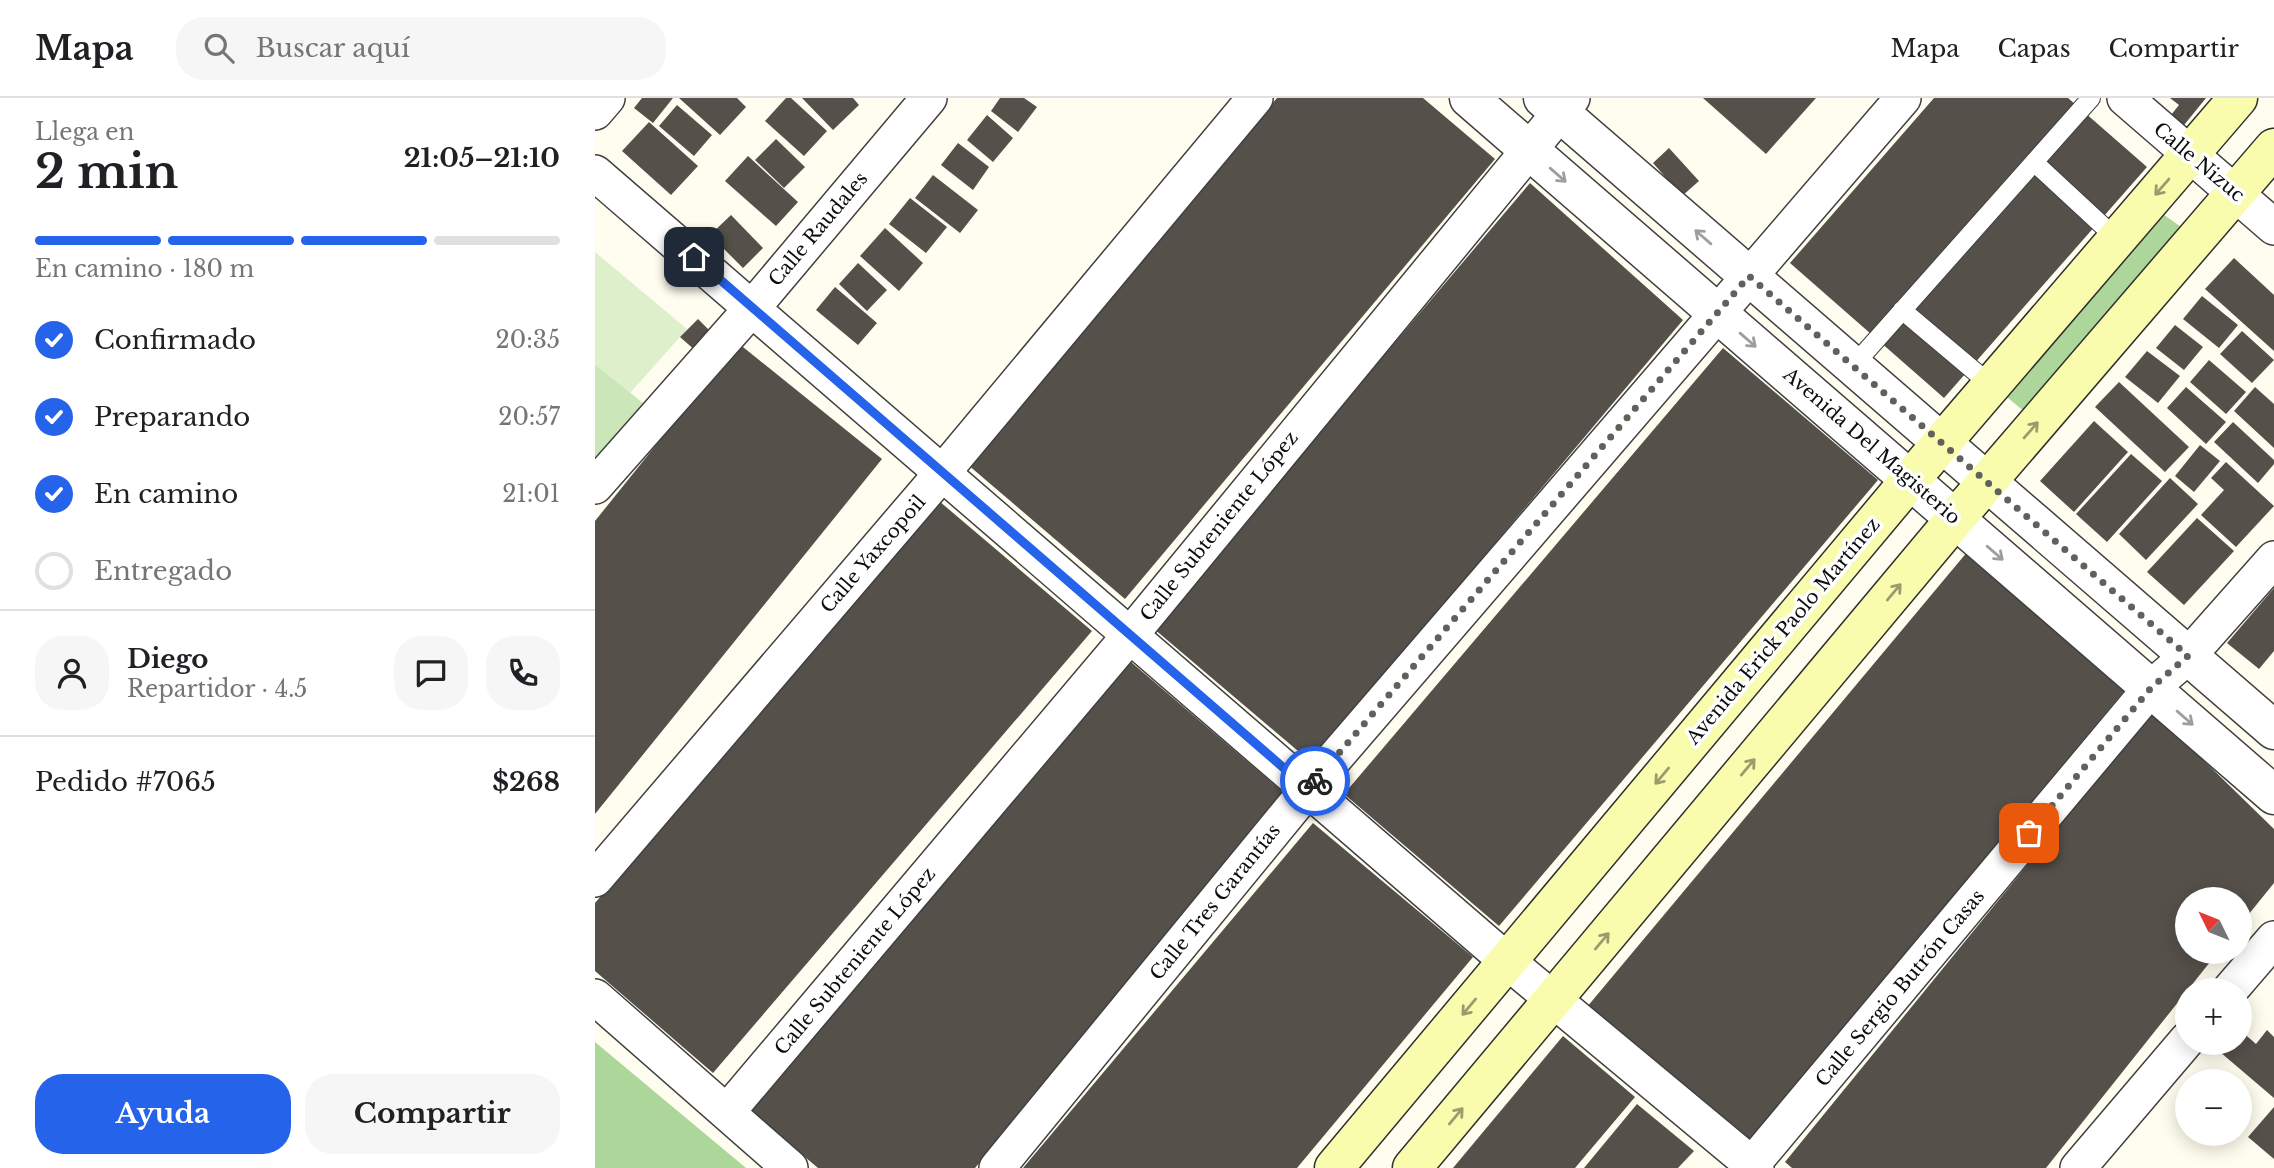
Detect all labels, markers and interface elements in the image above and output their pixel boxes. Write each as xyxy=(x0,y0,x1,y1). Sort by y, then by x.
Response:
search box xyxy=(176,17,666,80)
text: Mapa xyxy=(35,28,134,69)
icon: search xyxy=(200,29,238,67)
text: Buscar aquí xyxy=(256,32,410,64)
text: Mapa xyxy=(1890,34,1960,63)
text: Capas xyxy=(1998,34,2071,63)
text: Compartir xyxy=(2109,34,2239,63)
street label: Calle Nizuc xyxy=(2149,117,2249,207)
text: Llega en xyxy=(35,118,134,146)
text: 21:05–21:10 xyxy=(404,142,560,174)
text: 2 min xyxy=(35,143,178,200)
street label: Calle Raudales xyxy=(764,167,872,291)
one-way arrow xyxy=(1549,167,1567,183)
one-way arrow xyxy=(2154,178,2170,196)
pin xyxy=(664,227,724,287)
one-way arrow xyxy=(1695,229,1713,245)
icon: home xyxy=(675,238,713,276)
text: En camino · 180 m xyxy=(35,255,254,283)
icon: check xyxy=(35,321,73,359)
text: Confirmado xyxy=(94,324,256,356)
text: 20:35 xyxy=(496,326,560,354)
one-way arrow xyxy=(1739,332,1757,348)
street label: Avenida Del Magisterio xyxy=(1778,362,1965,529)
icon: check xyxy=(35,398,73,436)
text: Preparando xyxy=(94,401,250,433)
text: 20:57 xyxy=(498,403,560,431)
one-way arrow xyxy=(2023,421,2039,439)
street label: Calle Subteniente López xyxy=(1135,426,1303,626)
icon: check xyxy=(35,475,73,513)
text: En camino xyxy=(94,478,238,510)
text: 21:01 xyxy=(502,480,560,508)
street label: Calle Yaxcopoil xyxy=(816,491,930,617)
street label: Avenida Erick Paolo Martínez xyxy=(1681,513,1885,750)
one-way arrow xyxy=(1985,545,2003,561)
text: Entregado xyxy=(94,555,232,587)
one-way arrow xyxy=(1886,583,1902,601)
button: person xyxy=(35,636,109,710)
button: chat xyxy=(394,636,468,710)
button: phone xyxy=(486,636,560,710)
text: Diego xyxy=(127,643,208,675)
text: Repartidor · 4.5 xyxy=(127,675,307,703)
one-way arrow xyxy=(2176,710,2194,726)
courier xyxy=(1280,746,1350,816)
one-way arrow xyxy=(1740,758,1756,776)
icon: bike xyxy=(1296,762,1334,800)
text: Pedido #7065 xyxy=(35,766,216,798)
text: $268 xyxy=(492,766,560,798)
one-way arrow xyxy=(1654,767,1670,785)
pin xyxy=(1999,803,2059,863)
icon: bag xyxy=(2010,814,2048,852)
street label: Calle Tres Garantías xyxy=(1145,819,1285,985)
street label: Calle Subteniente López xyxy=(770,863,940,1059)
street label: Calle Sergio Butrón Casas xyxy=(1811,885,1989,1091)
north arrow xyxy=(2175,887,2252,964)
map controls xyxy=(2175,887,2252,1146)
one-way arrow xyxy=(1594,933,1610,951)
button: + xyxy=(2175,978,2252,1055)
one-way arrow xyxy=(1461,998,1477,1016)
button: − xyxy=(2175,1069,2252,1146)
button: Ayuda xyxy=(35,1074,291,1154)
button: Compartir xyxy=(305,1074,560,1154)
one-way arrow xyxy=(1448,1107,1464,1125)

